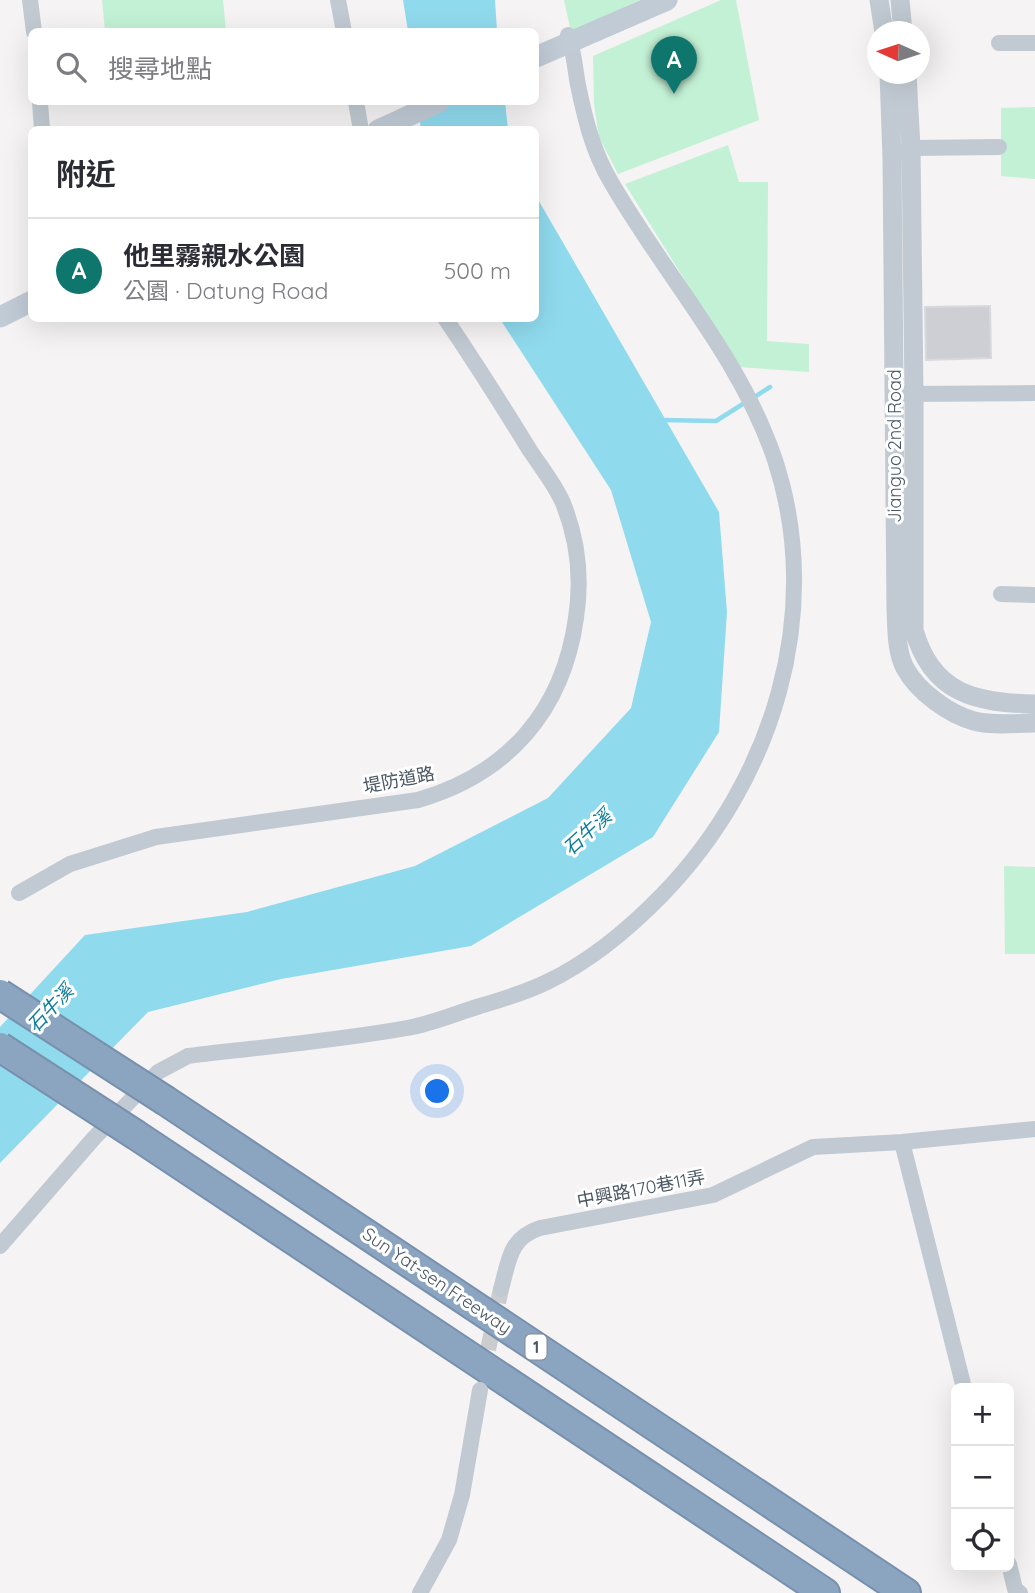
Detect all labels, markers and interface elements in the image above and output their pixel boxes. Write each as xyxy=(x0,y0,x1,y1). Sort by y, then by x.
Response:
north arrow xyxy=(867,21,930,84)
search box xyxy=(28,28,539,105)
pin: A xyxy=(651,36,697,94)
icon: search xyxy=(52,48,90,86)
text: 搜尋地點 xyxy=(108,52,212,85)
text: 附近 xyxy=(56,155,116,193)
text: 他里霧親水公園 xyxy=(123,239,305,272)
text: A xyxy=(72,256,86,285)
text: 500 m xyxy=(444,256,511,285)
text: 公園 · Datung Road xyxy=(123,276,328,305)
street label: Jianguo 2nd Road xyxy=(883,369,906,523)
street label: 堤防道路 xyxy=(361,761,436,798)
water label: 石牛溪 xyxy=(558,802,618,860)
water label: 石牛溪 xyxy=(22,977,80,1037)
your location xyxy=(420,1074,454,1108)
street label: 中興路170巷11弄 xyxy=(575,1165,707,1212)
street label: Sun Yat-sen Freeway xyxy=(358,1222,516,1339)
road number: 1 xyxy=(526,1334,546,1359)
map controls xyxy=(951,1383,1014,1572)
button: + xyxy=(951,1383,1014,1446)
button: − xyxy=(951,1446,1014,1509)
button: locate xyxy=(951,1509,1014,1572)

